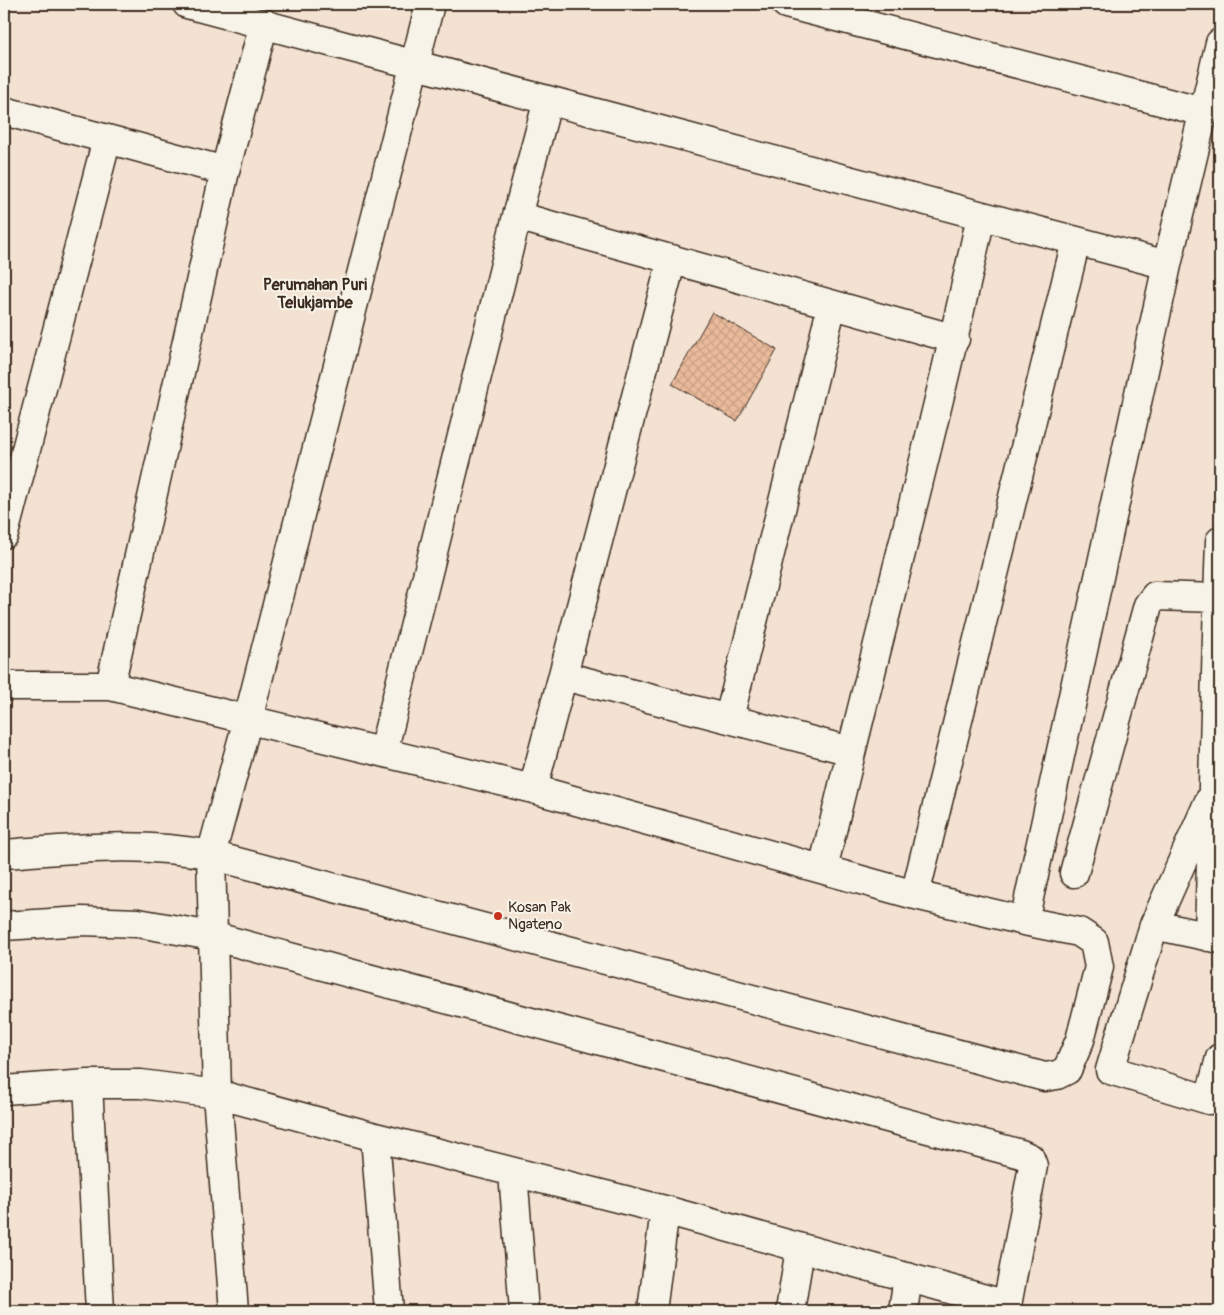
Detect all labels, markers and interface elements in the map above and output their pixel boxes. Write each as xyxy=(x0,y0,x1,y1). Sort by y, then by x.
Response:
district label: Perumahan Puri Telukjambe xyxy=(263,275,367,313)
place label: Kosan Pak Ngateno xyxy=(508,898,572,934)
marker: Kosan Pak Ngateno xyxy=(492,910,504,922)

